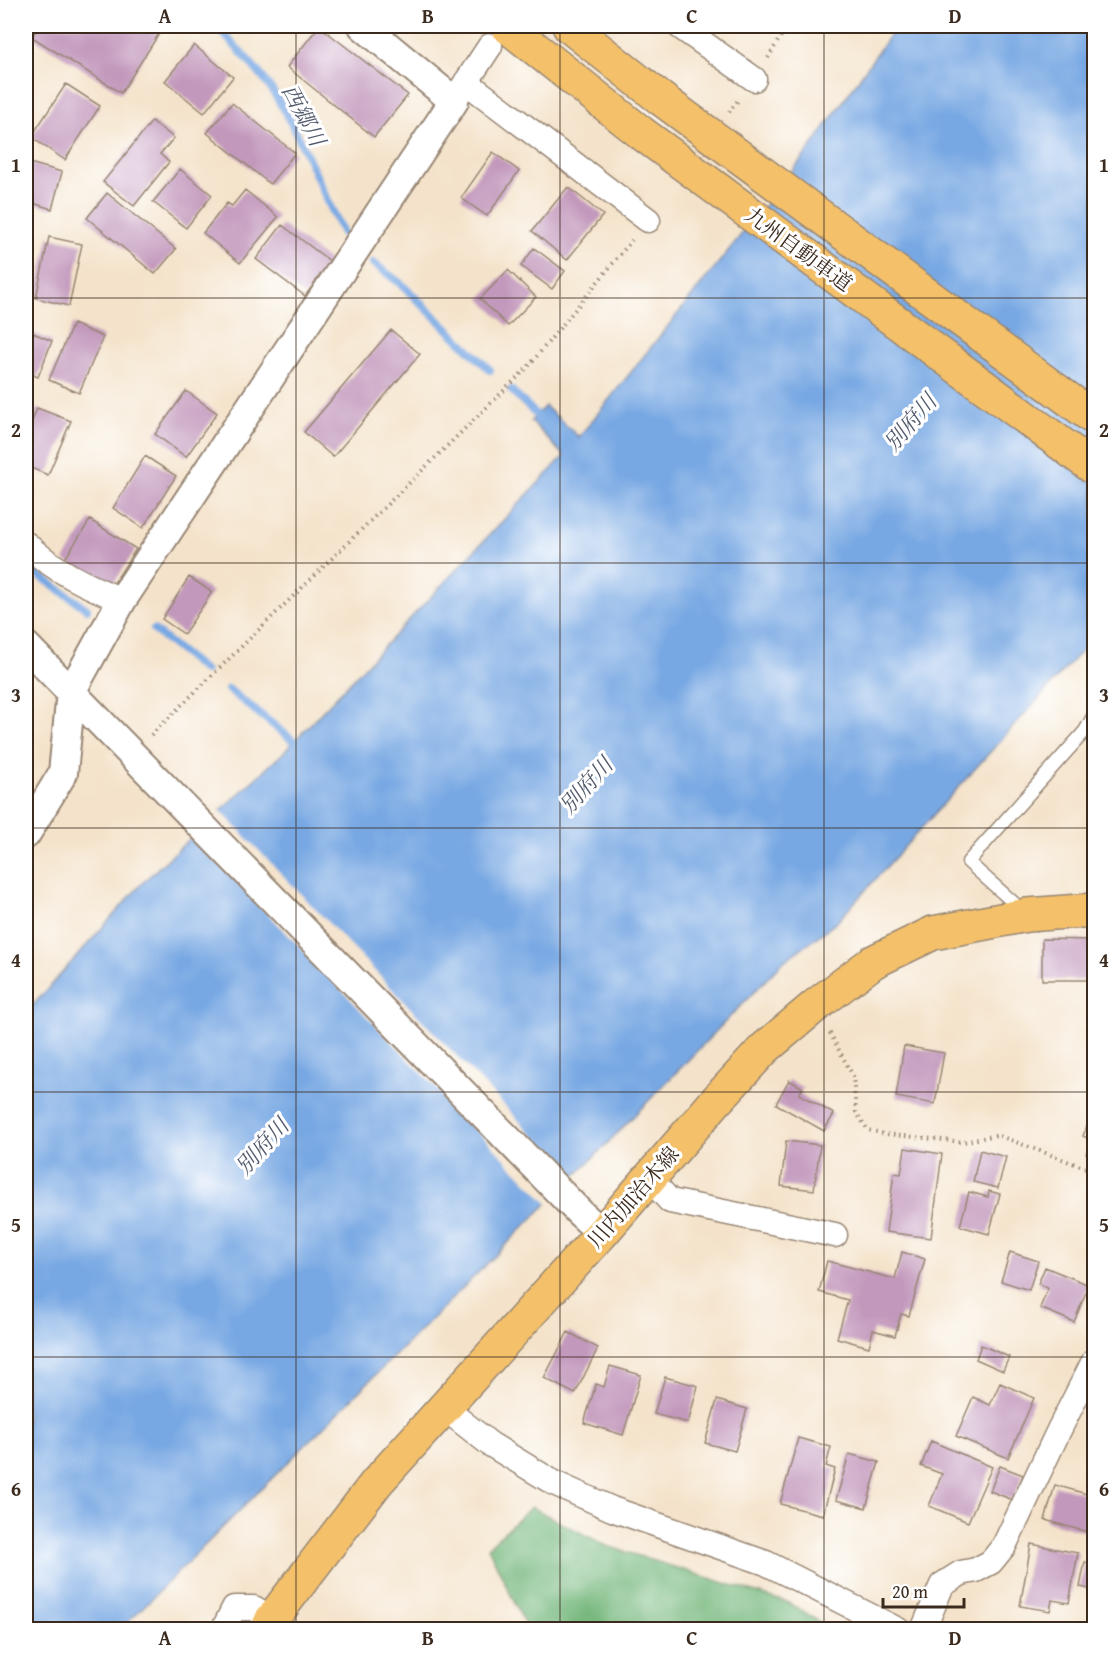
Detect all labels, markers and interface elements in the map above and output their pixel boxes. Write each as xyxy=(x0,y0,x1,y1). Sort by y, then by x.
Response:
text: A xyxy=(159,1,172,30)
text: B xyxy=(422,1,434,30)
text: C xyxy=(686,1,698,30)
text: D xyxy=(948,1,962,30)
water label: 西郷川 xyxy=(274,78,335,153)
text: 1 xyxy=(11,150,21,179)
text: 1 xyxy=(1099,150,1109,179)
street label: 九州自動車道 xyxy=(739,199,859,299)
water label: 別府川 xyxy=(876,385,945,457)
text: 2 xyxy=(11,415,21,444)
text: 2 xyxy=(1099,415,1109,444)
text: 3 xyxy=(11,680,21,709)
text: 3 xyxy=(1099,680,1109,709)
water label: 別府川 xyxy=(552,748,621,820)
text: 4 xyxy=(11,945,21,974)
text: 4 xyxy=(1099,945,1109,974)
water label: 別府川 xyxy=(228,1109,297,1181)
street label: 川内加治木線 xyxy=(580,1139,686,1255)
text: 5 xyxy=(11,1210,21,1239)
text: 5 xyxy=(1099,1210,1109,1239)
text: 6 xyxy=(11,1474,21,1503)
text: 6 xyxy=(1099,1474,1109,1503)
scale bar xyxy=(883,1571,964,1609)
text: 20 m xyxy=(892,1578,928,1605)
text: A xyxy=(159,1623,172,1652)
text: B xyxy=(422,1623,434,1652)
text: C xyxy=(686,1623,698,1652)
text: D xyxy=(948,1623,962,1652)

